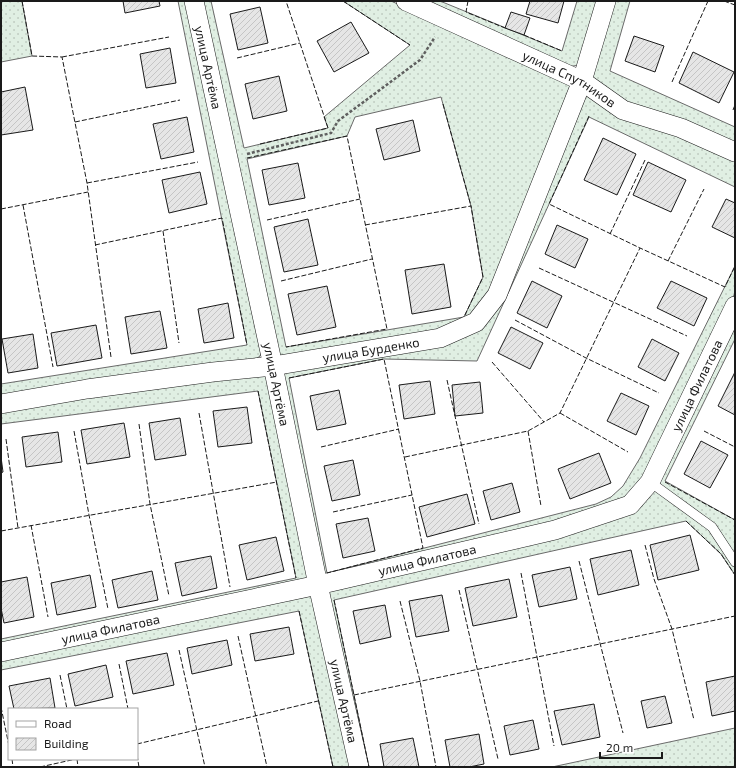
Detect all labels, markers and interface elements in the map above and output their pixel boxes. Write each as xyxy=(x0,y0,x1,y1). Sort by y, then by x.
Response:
street label: улица Артёма xyxy=(192,24,225,111)
street label: улица Спутников xyxy=(520,47,619,111)
street label: улица Бурденко xyxy=(321,334,421,366)
street label: улица Филатова xyxy=(668,337,726,434)
street label: улица Артёма xyxy=(260,341,293,428)
street label: улица Филатова xyxy=(376,541,478,579)
street label: улица Филатова xyxy=(60,611,161,647)
street label: улица Артёма xyxy=(327,658,361,744)
legend xyxy=(8,708,138,760)
text: Road xyxy=(44,716,72,730)
scale bar xyxy=(600,734,662,760)
text: Building xyxy=(44,736,89,750)
text: 20 m xyxy=(606,740,633,754)

